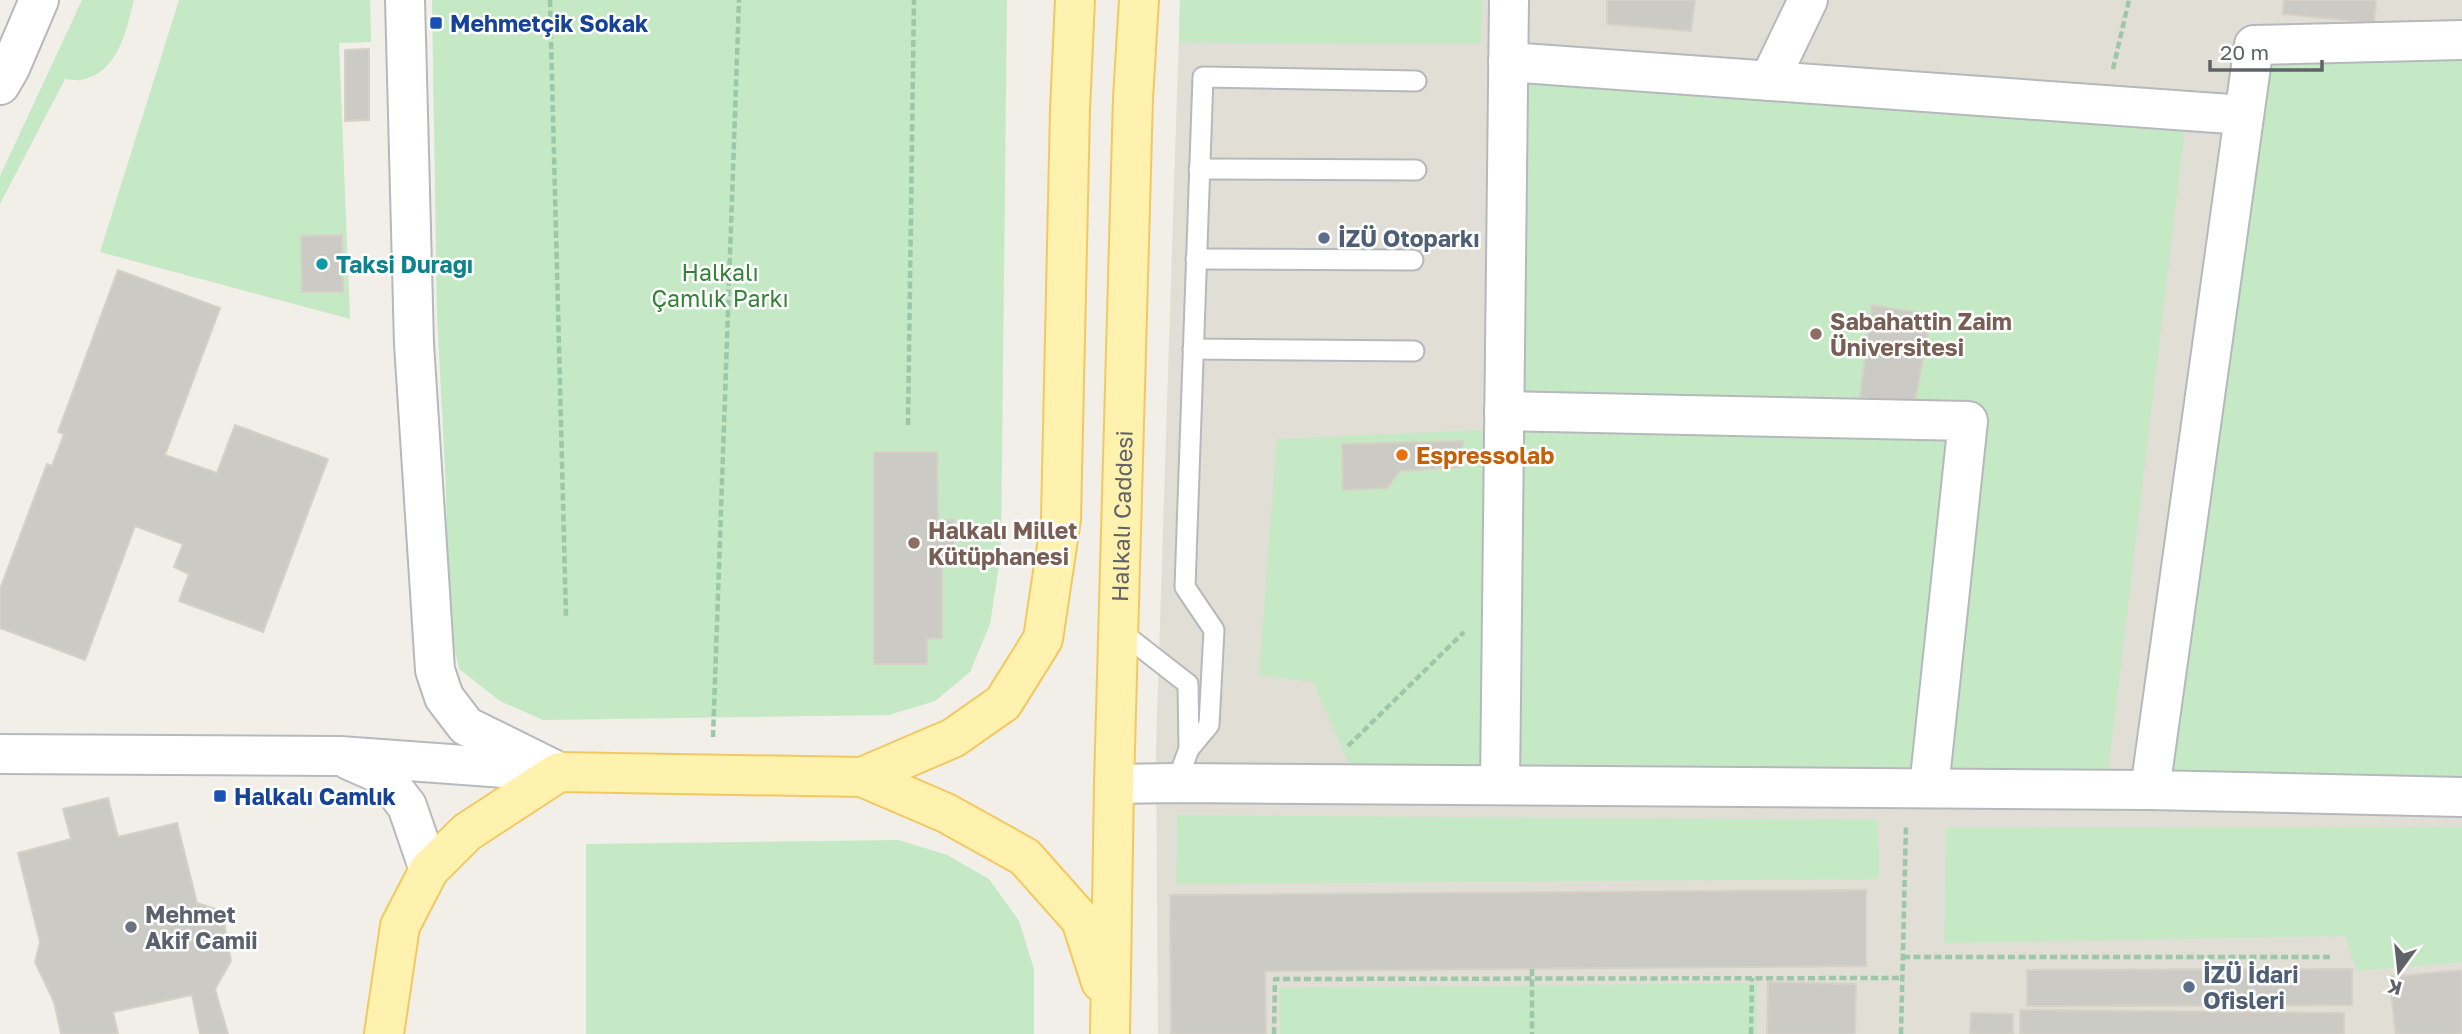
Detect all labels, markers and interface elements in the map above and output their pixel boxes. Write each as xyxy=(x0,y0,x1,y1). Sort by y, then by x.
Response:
place label: Mehmetçik Sokak xyxy=(450,9,649,37)
marker: Mehmetçik Sokak xyxy=(428,15,444,31)
scale bar xyxy=(2210,28,2322,72)
text: 20 m xyxy=(2220,39,2269,65)
place label: İZÜ Otoparkı xyxy=(1338,224,1480,252)
marker: İZÜ Otoparkı xyxy=(1316,230,1332,246)
place label: Taksi Durağı xyxy=(336,250,473,278)
marker: Taksi Durağı xyxy=(314,256,330,272)
park label: Halkalı Çamlık Parkı xyxy=(651,258,789,312)
place label: Sabahattin Zaim Üniversitesi xyxy=(1830,307,2012,361)
marker: Sabahattin Zaim Üniversitesi xyxy=(1808,326,1824,342)
street label: Halkalı Caddesi xyxy=(1105,430,1138,602)
place label: Espressolab xyxy=(1416,441,1554,469)
marker: Espressolab xyxy=(1394,447,1410,463)
place label: Halkalı Millet Kütüphanesi xyxy=(928,516,1077,570)
marker: Halkalı Millet Kütüphanesi xyxy=(906,535,922,551)
place label: Halkalı Camlık xyxy=(234,782,397,810)
marker: Halkalı Camlık xyxy=(212,788,228,804)
place label: Mehmet Akif Camii xyxy=(145,900,258,954)
marker: Mehmet Akif Camii xyxy=(123,919,139,935)
north arrow xyxy=(2364,936,2434,1006)
place label: İZÜ İdari Ofisleri xyxy=(2203,960,2298,1014)
text: K xyxy=(2385,975,2404,1001)
marker: İZÜ İdari Ofisleri xyxy=(2181,979,2197,995)

